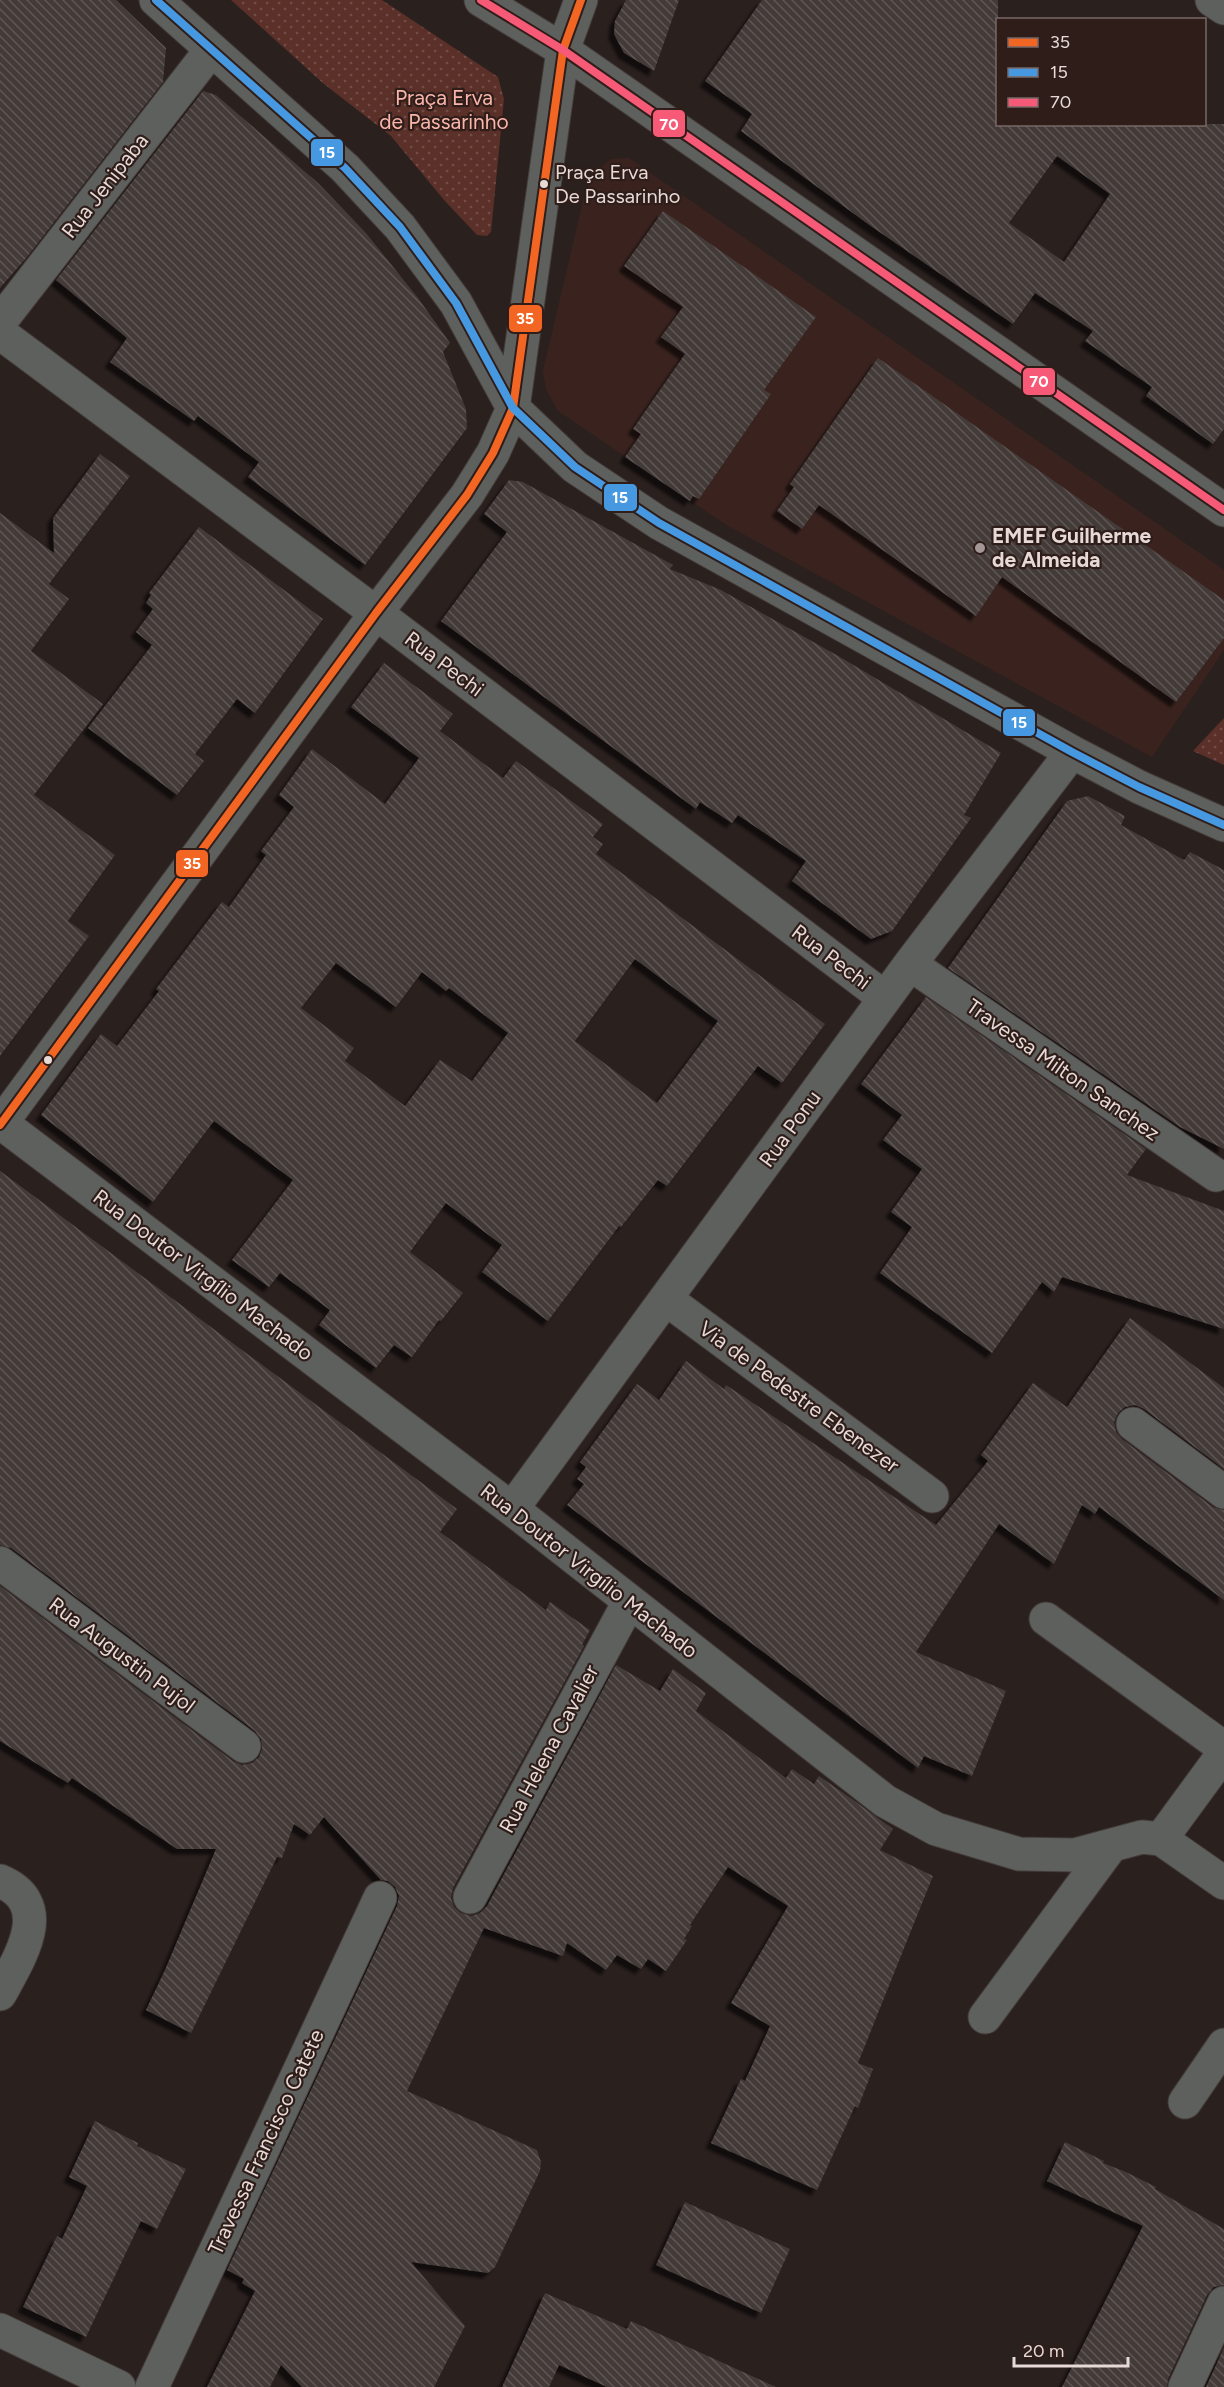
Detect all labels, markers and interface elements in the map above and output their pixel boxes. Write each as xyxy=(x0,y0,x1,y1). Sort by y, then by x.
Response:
legend xyxy=(996,18,1206,126)
text: 35 xyxy=(1050,31,1070,53)
text: 15 xyxy=(1050,61,1068,83)
park label: Praça Erva de Passarinho xyxy=(379,85,509,134)
text: 70 xyxy=(1050,91,1071,113)
line badge: 70 xyxy=(652,109,686,138)
text: 70 xyxy=(659,115,679,134)
street label: Rua Jenipaba xyxy=(56,128,153,243)
line badge: 15 xyxy=(310,138,344,167)
text: 15 xyxy=(319,143,335,162)
place label: Praça Erva De Passarinho xyxy=(555,160,680,208)
marker: Praça Erva De Passarinho xyxy=(538,178,550,190)
line badge: 35 xyxy=(508,304,543,333)
text: 35 xyxy=(516,309,534,328)
line badge: 70 xyxy=(1022,367,1056,396)
text: 70 xyxy=(1029,372,1049,391)
line badge: 15 xyxy=(603,483,638,512)
text: 15 xyxy=(612,488,628,507)
place label: EMEF Guilherme de Almeida xyxy=(992,523,1151,572)
marker: EMEF Guilherme de Almeida xyxy=(973,541,987,555)
street label: Rua Pechi xyxy=(400,626,489,701)
line badge: 15 xyxy=(1002,708,1036,737)
text: 15 xyxy=(1011,713,1027,732)
line badge: 35 xyxy=(175,849,209,878)
text: 35 xyxy=(183,854,201,873)
street label: Rua Pechi xyxy=(787,919,876,994)
street label: Travessa Milton Sanchez xyxy=(962,993,1165,1146)
unlabelled marker xyxy=(42,1054,54,1066)
street label: Rua Ponu xyxy=(754,1086,826,1172)
street label: Rua Doutor Virgílio Machado xyxy=(88,1184,318,1365)
street label: Via de Pedestre Ebenezer xyxy=(694,1316,904,1478)
street label: Rua Doutor Virgílio Machado xyxy=(476,1478,703,1663)
street label: Rua Augustin Pujol xyxy=(44,1592,200,1718)
street label: Rua Helena Cavalier xyxy=(494,1660,603,1837)
street label: Travessa Francisco Catete xyxy=(202,2025,329,2258)
scale bar xyxy=(1014,2330,1128,2368)
text: 20 m xyxy=(1023,2340,1064,2362)

